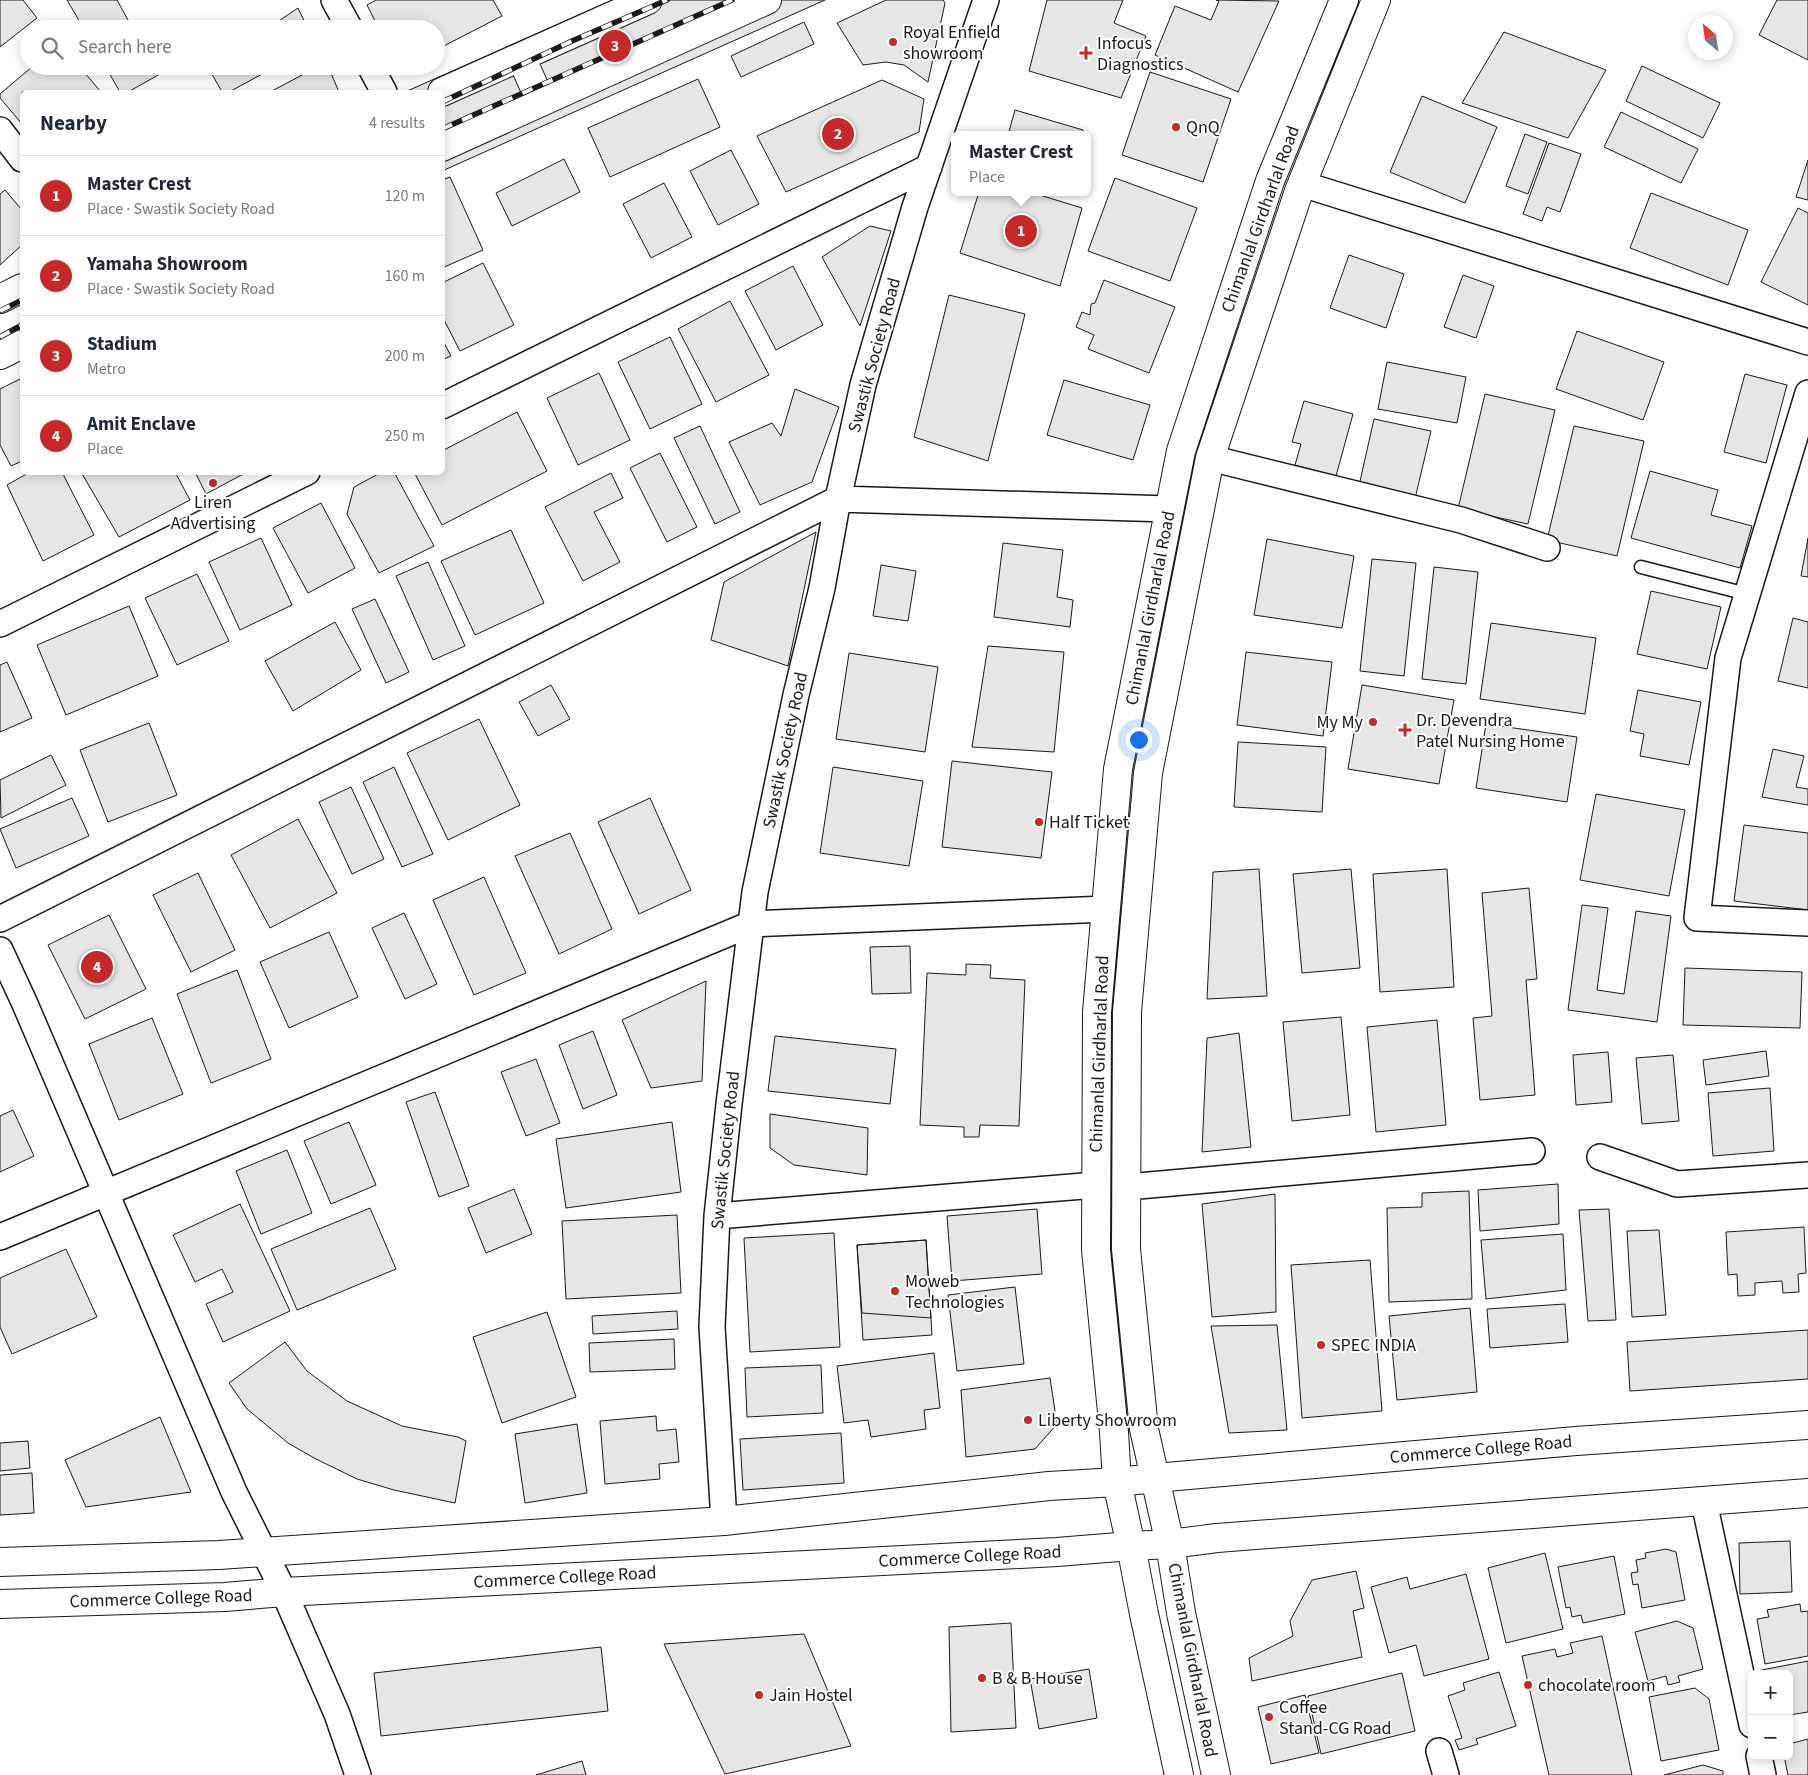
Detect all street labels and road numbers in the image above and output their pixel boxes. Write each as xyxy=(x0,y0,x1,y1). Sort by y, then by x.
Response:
street label: Chimanlal Girdharlal Road xyxy=(1215,122,1306,316)
street label: Swastik Society Road xyxy=(842,275,907,435)
street label: Chimanlal Girdharlal Road xyxy=(1119,509,1182,707)
street label: Swastik Society Road xyxy=(757,670,814,831)
street label: Chimanlal Girdharlal Road xyxy=(1084,955,1115,1153)
street label: Swastik Society Road xyxy=(705,1070,746,1230)
street label: Commerce College Road xyxy=(1389,1429,1573,1470)
street label: Commerce College Road xyxy=(878,1539,1062,1574)
street label: Commerce College Road xyxy=(473,1560,657,1595)
street label: Chimanlal Girdharlal Road xyxy=(1161,1561,1224,1759)
street label: Commerce College Road xyxy=(69,1583,253,1614)

